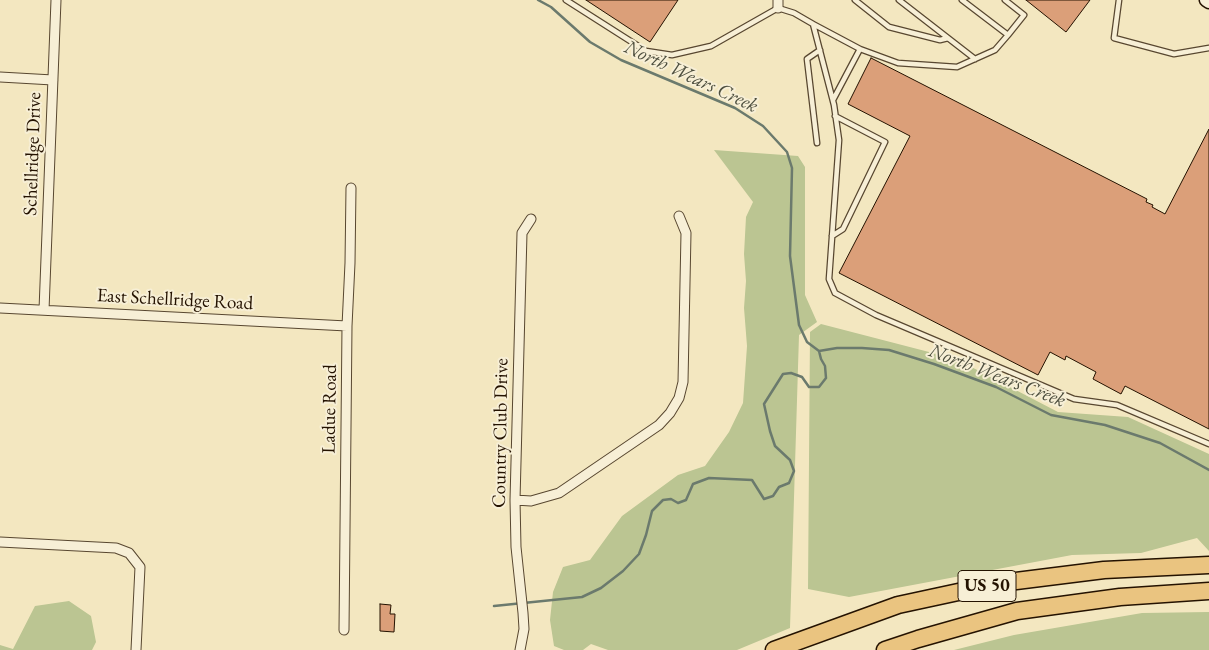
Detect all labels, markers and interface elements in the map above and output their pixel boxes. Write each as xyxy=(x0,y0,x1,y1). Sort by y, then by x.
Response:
water label: North Wears Creek xyxy=(620,36,762,118)
street label: Schellridge Drive xyxy=(19,92,47,216)
street label: East Schellridge Road xyxy=(96,285,254,315)
water label: North Wears Creek xyxy=(925,339,1069,413)
street label: Country Club Drive xyxy=(488,358,514,508)
street label: Ladue Road xyxy=(318,364,342,454)
road number: US 50 xyxy=(958,570,1016,602)

